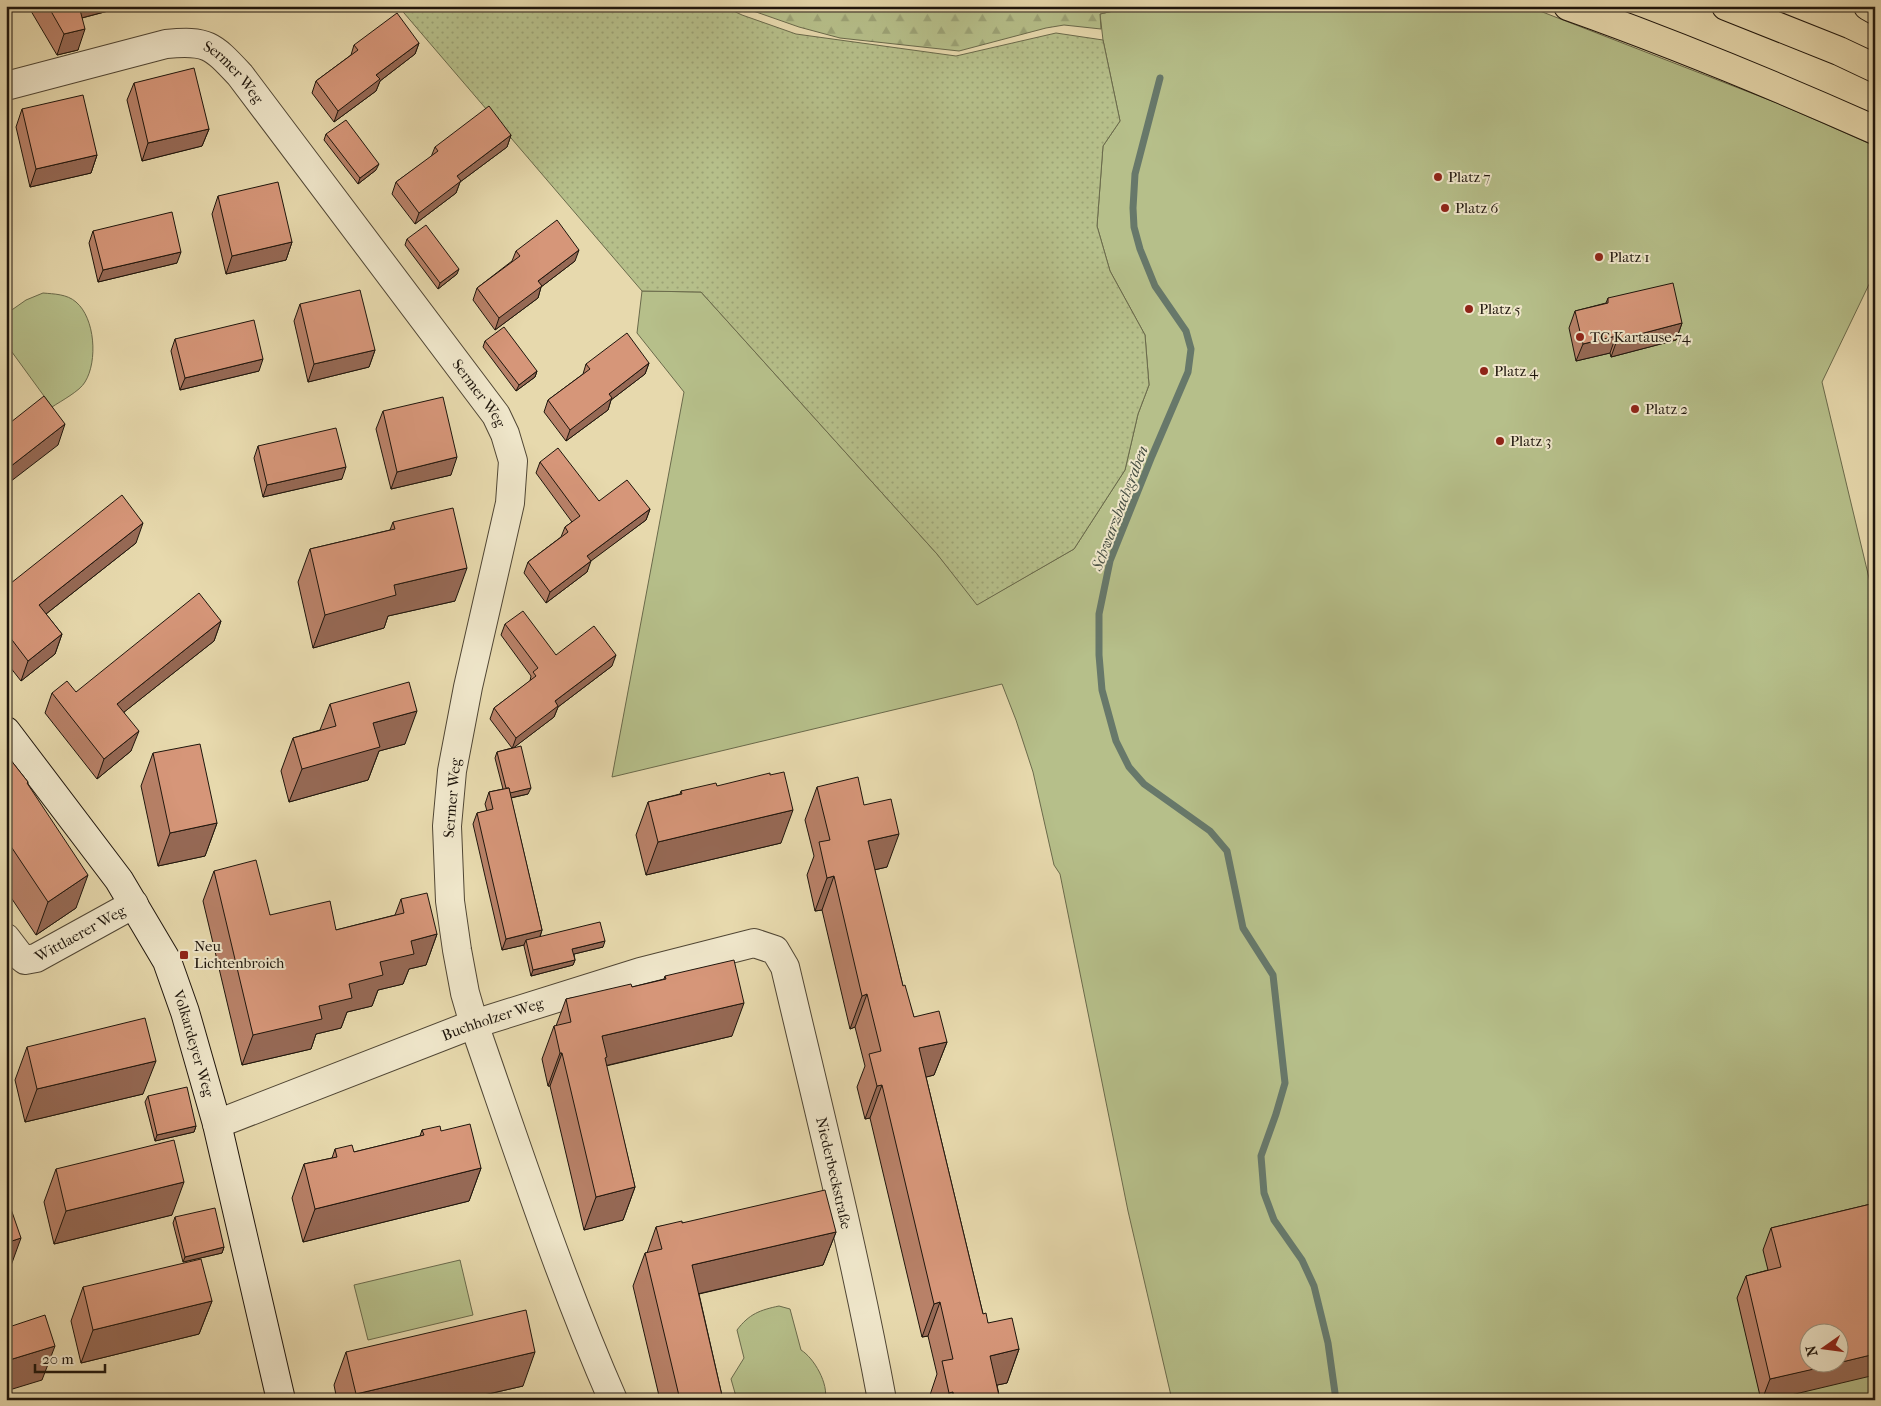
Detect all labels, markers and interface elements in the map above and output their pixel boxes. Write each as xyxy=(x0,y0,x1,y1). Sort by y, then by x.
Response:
street label: Sermer Weg xyxy=(201,37,268,108)
place label: Platz 7 xyxy=(1448,168,1491,186)
marker: Platz 7 xyxy=(1432,171,1444,183)
place label: Platz 6 xyxy=(1455,199,1499,217)
marker: Platz 6 xyxy=(1439,202,1451,214)
place label: Platz 1 xyxy=(1609,248,1650,266)
marker: Platz 1 xyxy=(1593,251,1605,263)
place label: Platz 5 xyxy=(1479,300,1521,318)
marker: Platz 5 xyxy=(1463,303,1475,315)
place label: TC Kartause 74 xyxy=(1590,328,1692,346)
marker: TC Kartause 74 xyxy=(1574,331,1586,343)
street label: Sermer Weg xyxy=(448,356,510,431)
place label: Platz 4 xyxy=(1494,362,1539,380)
marker: Platz 4 xyxy=(1478,365,1490,377)
place label: Platz 2 xyxy=(1645,400,1688,418)
marker: Platz 2 xyxy=(1629,403,1641,415)
place label: Platz 3 xyxy=(1510,432,1552,450)
marker: Platz 3 xyxy=(1494,435,1506,447)
water label: Schwarzbachgraben xyxy=(1087,443,1152,574)
street label: Sermer Weg xyxy=(440,756,465,839)
street label: Wittlaerer Weg xyxy=(31,901,130,966)
place label: Neu Lichtenbroich xyxy=(194,937,285,972)
marker: Neu Lichtenbroich xyxy=(178,949,190,961)
street label: Volkardeyer Weg xyxy=(169,987,218,1100)
street label: Buchholzer Weg xyxy=(439,994,547,1045)
street label: Niederbeckstraße xyxy=(812,1115,856,1231)
north arrow xyxy=(1798,1324,1848,1374)
scale bar xyxy=(35,1341,105,1373)
text: N xyxy=(1802,1343,1821,1358)
text: 20 m xyxy=(42,1350,74,1368)

